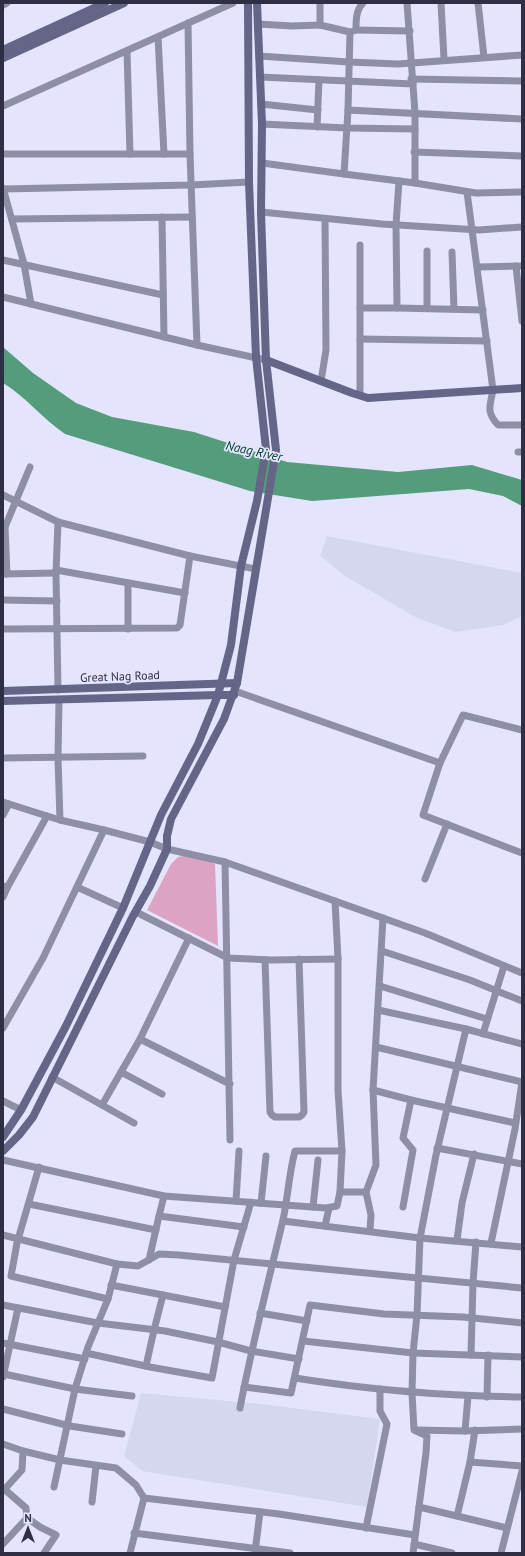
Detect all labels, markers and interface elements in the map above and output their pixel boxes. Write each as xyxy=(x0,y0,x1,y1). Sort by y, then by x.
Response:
water label: Naag River xyxy=(224,437,285,465)
street label: Great Nag Road xyxy=(80,667,160,685)
north arrow xyxy=(8,1508,48,1548)
text: N xyxy=(24,1511,32,1525)

